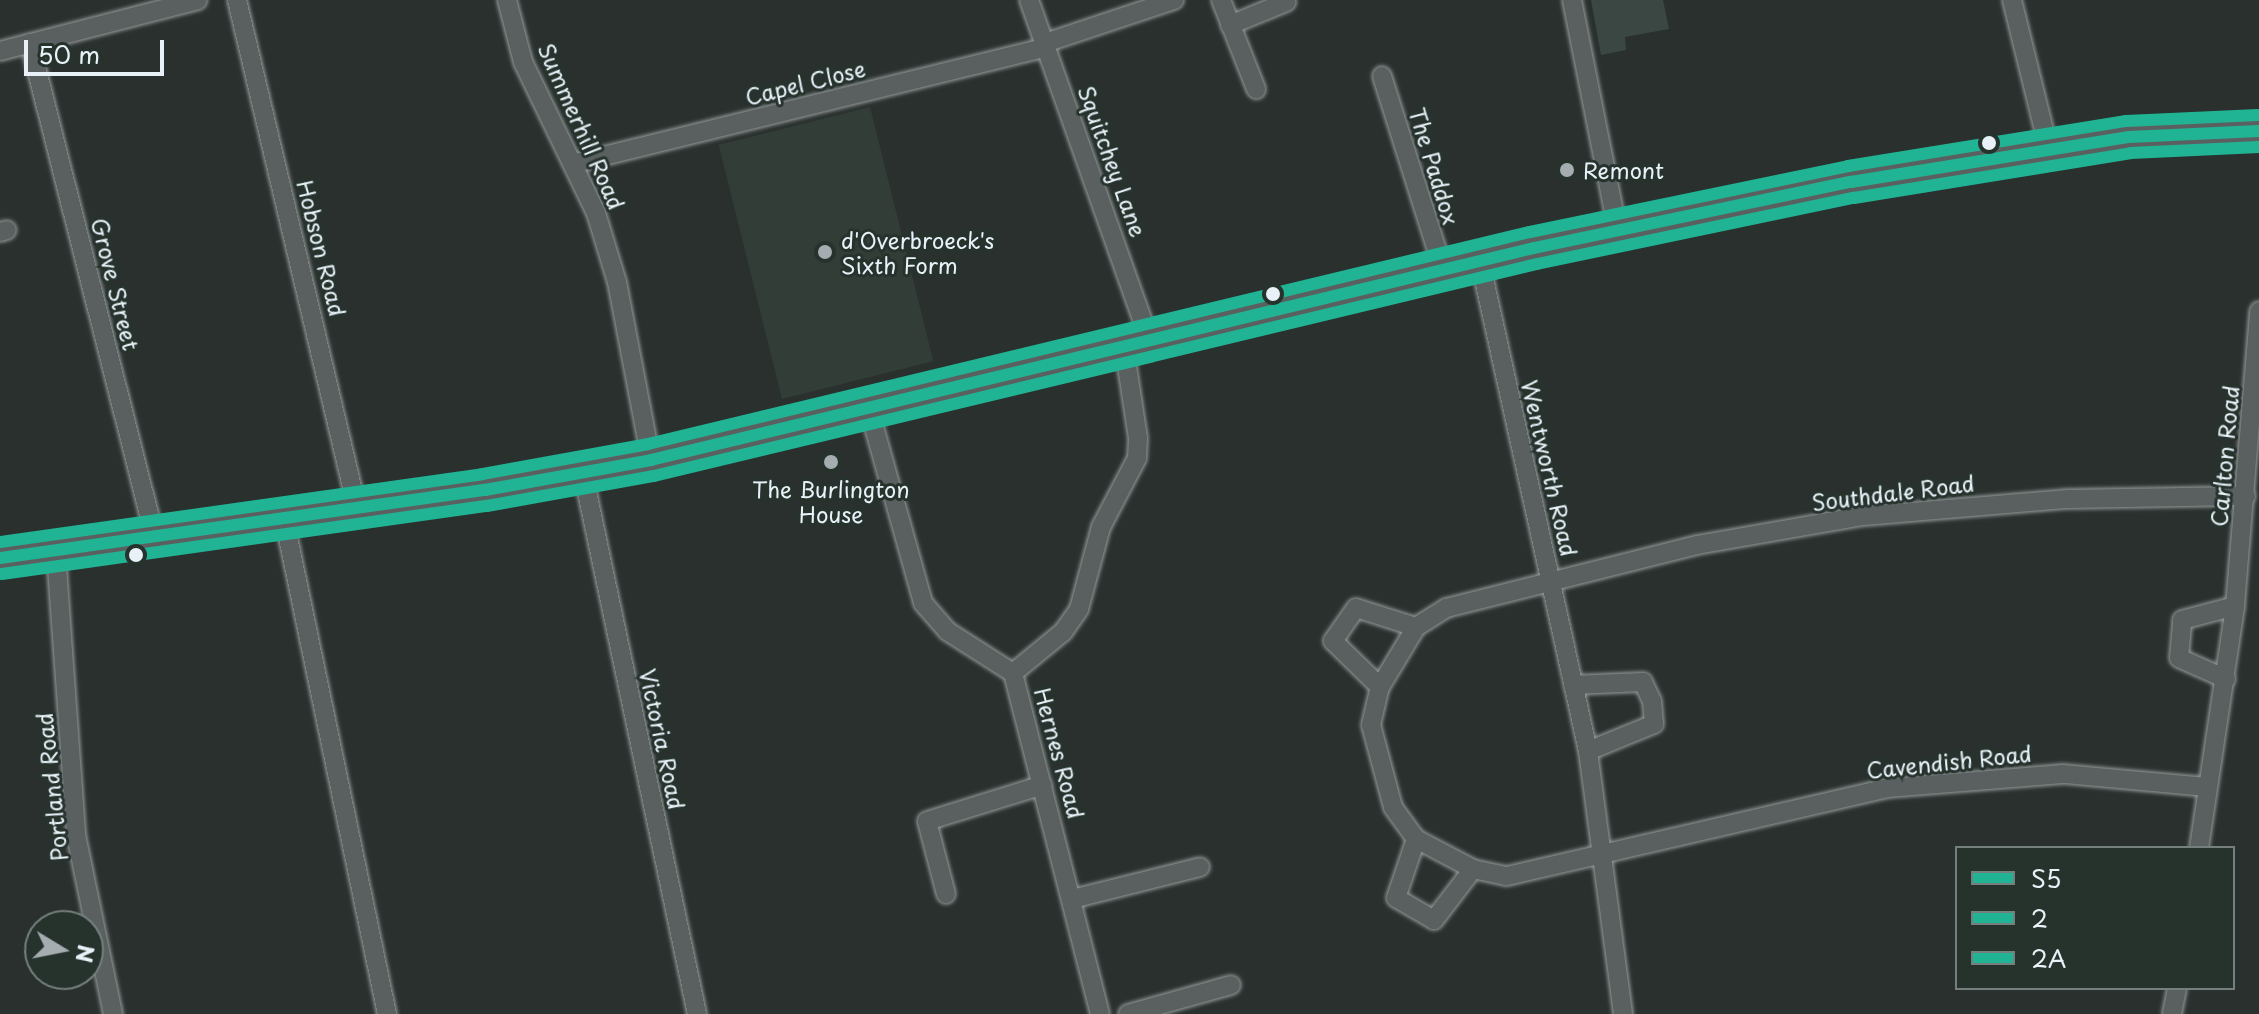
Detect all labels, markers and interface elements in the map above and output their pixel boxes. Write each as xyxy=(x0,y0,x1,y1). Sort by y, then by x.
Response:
scale bar xyxy=(28,24,168,74)
text: 50 m xyxy=(38,36,100,72)
street label: Summerhill Road xyxy=(533,38,631,214)
street label: Capel Close xyxy=(742,54,868,110)
street label: Squitchey Lane xyxy=(1073,81,1153,241)
street label: The Paddox xyxy=(1405,104,1465,228)
unlabelled marker xyxy=(1981,135,1997,151)
place label: Remont xyxy=(1583,157,1664,183)
marker: Remont xyxy=(1558,161,1576,179)
street label: Hobson Road xyxy=(292,178,352,318)
street label: Grove Street xyxy=(87,214,145,354)
place label: d'Overbroeck's Sixth Form xyxy=(841,226,994,278)
marker: d'Overbroeck's Sixth Form xyxy=(816,243,834,261)
unlabelled marker xyxy=(1265,286,1281,302)
street label: Wentworth Road xyxy=(1517,377,1583,559)
street label: Carlton Road xyxy=(2205,385,2243,527)
marker: The Burlington House xyxy=(822,453,840,471)
street label: Southdale Road xyxy=(1810,469,1976,515)
place label: The Burlington House xyxy=(752,475,910,526)
unlabelled marker xyxy=(128,547,144,563)
street label: Victoria Road xyxy=(635,666,691,812)
street label: Hernes Road xyxy=(1030,684,1090,822)
street label: Portland Road xyxy=(30,711,72,863)
street label: Cavendish Road xyxy=(1865,739,2033,783)
legend xyxy=(1955,846,2235,990)
text: S5 xyxy=(2031,860,2061,896)
text: 2 xyxy=(2031,900,2048,936)
north arrow xyxy=(24,910,104,990)
text: 2A xyxy=(2031,940,2066,976)
text: N xyxy=(68,942,104,965)

